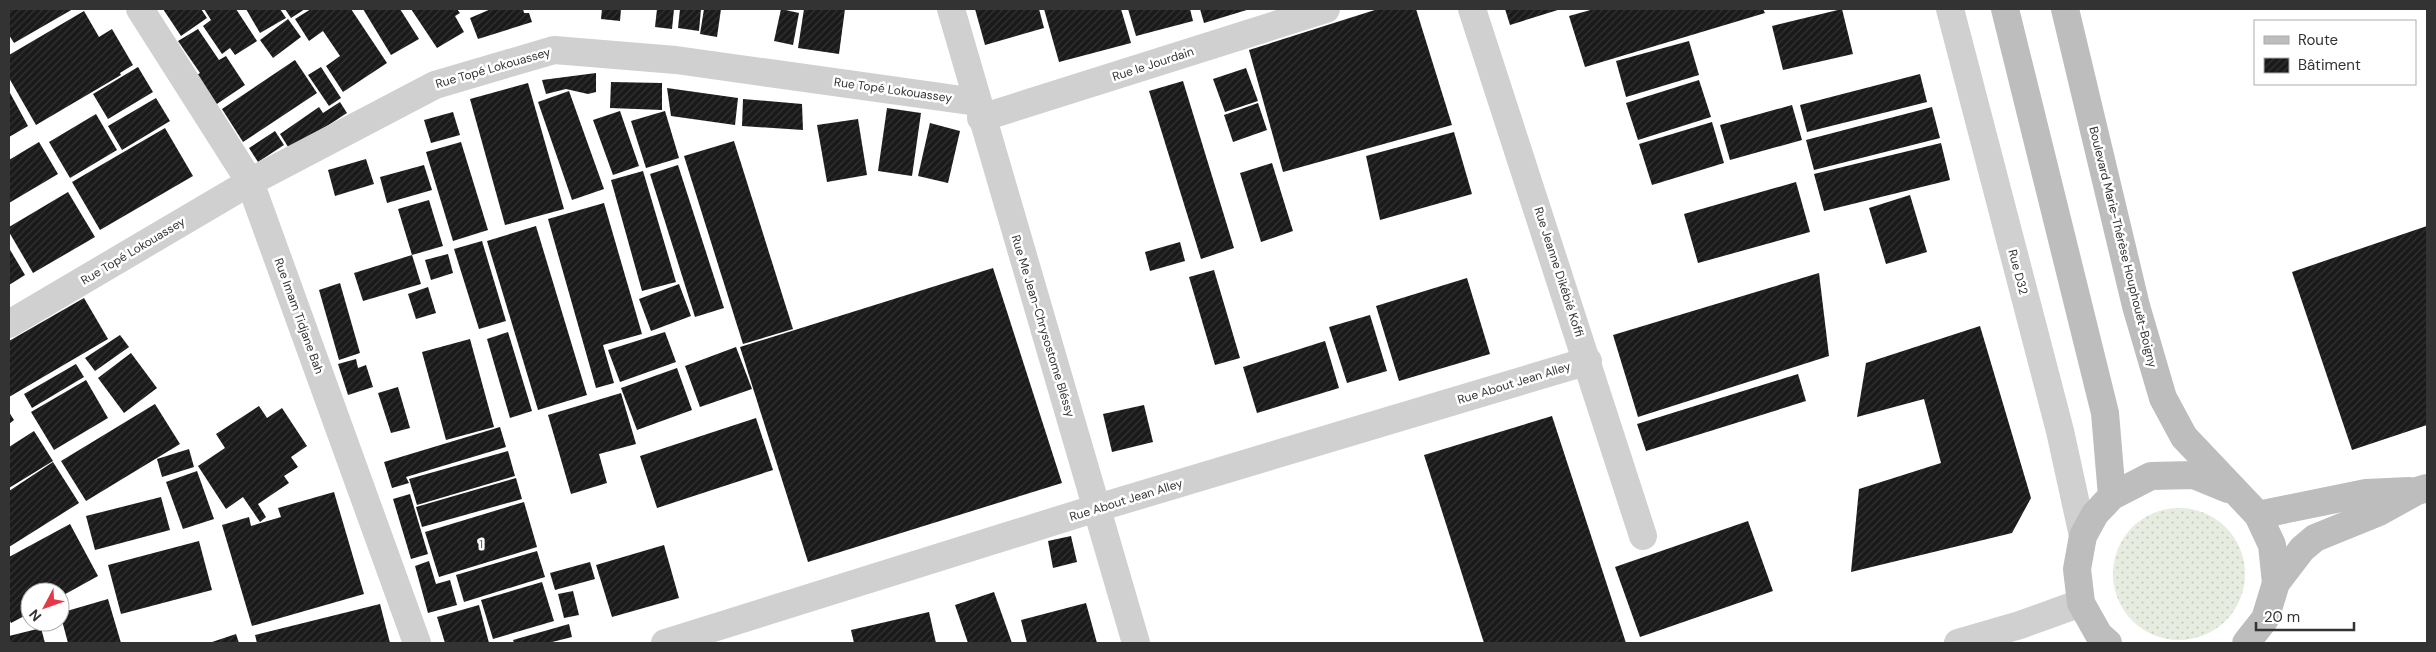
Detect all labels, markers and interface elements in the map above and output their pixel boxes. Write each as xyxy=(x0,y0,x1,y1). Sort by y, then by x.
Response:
legend xyxy=(2254,20,2416,85)
text: Route xyxy=(2298,30,2338,50)
street label: Rue le Jourdain xyxy=(1110,43,1196,85)
street label: Rue Topé Lokouassey xyxy=(434,44,553,92)
text: Bâtiment xyxy=(2298,55,2361,75)
street label: Rue Topé Lokouassey xyxy=(833,74,953,106)
street label: Boulevard Marie-Thérèse Houphouët-Boigny xyxy=(2085,125,2161,369)
street label: Rue Jeanne Dikébié Koffi xyxy=(1530,205,1588,339)
street label: Rue Topé Lokouassey xyxy=(78,213,188,288)
street label: Rue Me Jean-Chrysostome Bléssy xyxy=(1008,233,1078,419)
street label: Rue D32 xyxy=(2004,248,2032,296)
street label: Rue Imam Tidjane Bah xyxy=(271,256,327,376)
street label: Rue About Jean Alley xyxy=(1456,358,1573,408)
street label: Rue About Jean Alley xyxy=(1068,475,1185,525)
park label: 1 xyxy=(479,536,483,552)
north arrow xyxy=(20,582,70,632)
scale bar xyxy=(2256,600,2354,632)
text: N xyxy=(25,606,45,625)
text: 20 m xyxy=(2264,607,2300,627)

